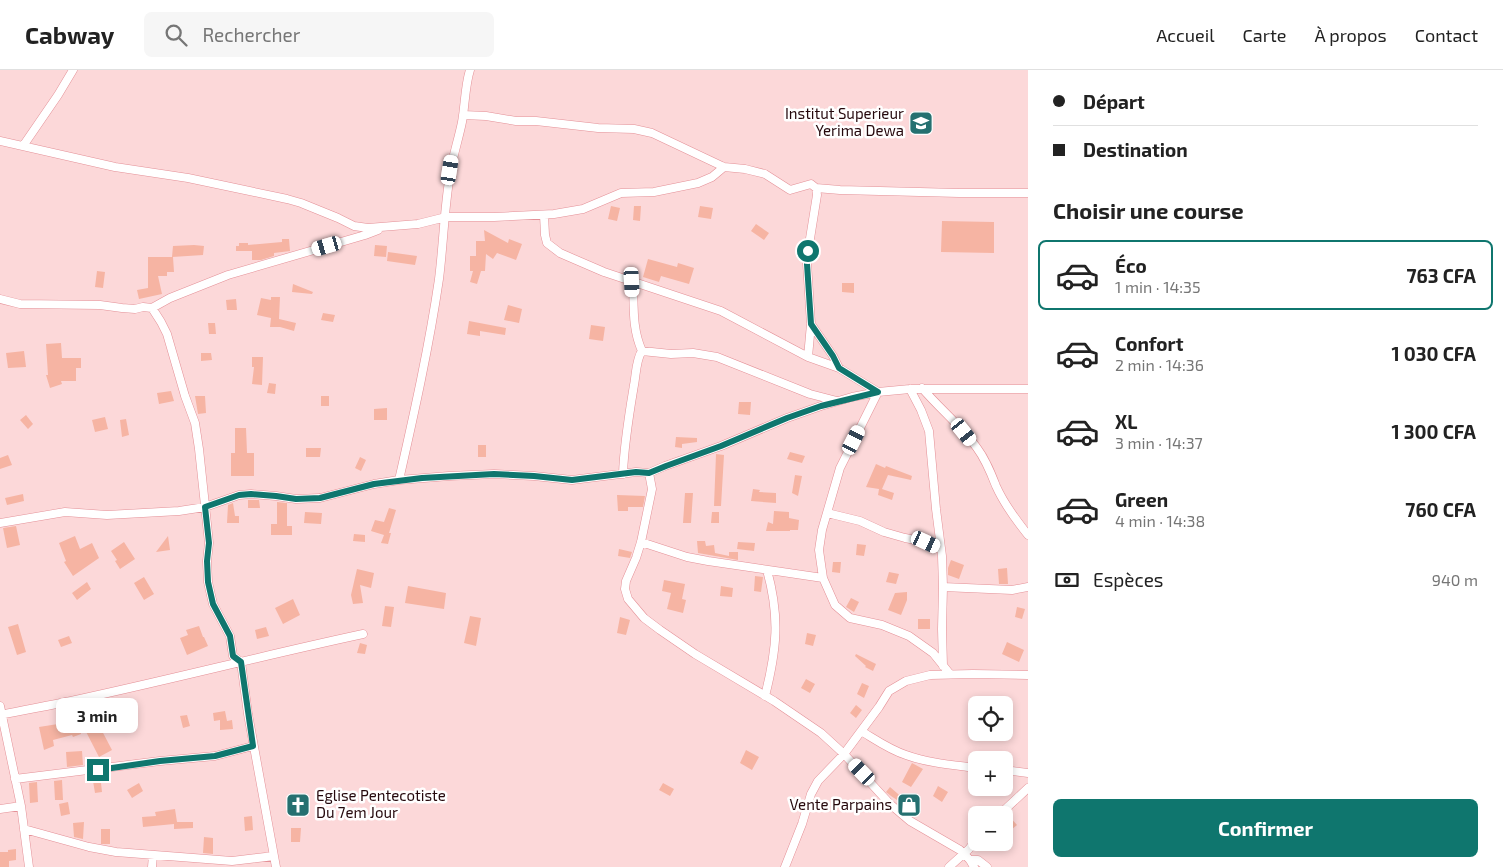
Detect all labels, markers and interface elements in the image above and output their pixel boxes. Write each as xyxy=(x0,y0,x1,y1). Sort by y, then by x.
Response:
search box xyxy=(144,12,494,57)
text: Cabway xyxy=(25,20,114,49)
icon: search xyxy=(162,21,190,49)
text: Rechercher xyxy=(202,23,300,46)
text: Accueil xyxy=(1156,24,1215,46)
text: Carte xyxy=(1243,24,1286,46)
text: À propos xyxy=(1314,24,1387,46)
text: Contact xyxy=(1415,24,1478,46)
text: Départ xyxy=(1083,90,1145,113)
place label: Institut Superieur Yerima Dewa xyxy=(785,104,904,139)
school or university icon: Institut Superieur Yerima Dewa xyxy=(908,110,934,136)
text: Destination xyxy=(1083,138,1188,161)
car xyxy=(440,154,459,186)
text: Choisir une course xyxy=(1053,197,1244,223)
car xyxy=(310,235,343,257)
route start xyxy=(797,240,819,262)
icon: car xyxy=(1055,253,1100,298)
text: Éco xyxy=(1115,254,1147,277)
text: 763 CFA xyxy=(1407,264,1476,287)
car xyxy=(623,267,640,297)
text: 1 min · 14:35 xyxy=(1115,277,1201,296)
icon: car xyxy=(1055,331,1100,376)
text: Confort xyxy=(1115,332,1183,355)
text: 1 030 CFA xyxy=(1392,342,1476,365)
text: 2 min · 14:36 xyxy=(1115,355,1204,374)
icon: car xyxy=(1055,409,1100,454)
text: XL xyxy=(1115,410,1137,433)
car xyxy=(948,416,979,448)
text: 1 300 CFA xyxy=(1392,420,1476,443)
car xyxy=(840,423,867,457)
text: 3 min · 14:37 xyxy=(1115,433,1203,452)
icon: car xyxy=(1055,487,1100,532)
text: Green xyxy=(1115,488,1168,511)
text: 760 CFA xyxy=(1405,498,1476,521)
text: 4 min · 14:38 xyxy=(1115,511,1205,530)
car xyxy=(909,529,942,555)
icon: cash xyxy=(1053,566,1081,594)
text: Espèces xyxy=(1093,568,1164,591)
text: 940 m xyxy=(1432,570,1478,589)
map controls xyxy=(968,696,1013,851)
button: locate xyxy=(968,696,1013,741)
callout: 3 min xyxy=(57,698,139,732)
text: 3 min xyxy=(77,706,117,725)
button: + xyxy=(968,751,1013,796)
car xyxy=(846,756,877,788)
route end xyxy=(87,759,109,781)
place label: Eglise Pentecotiste Du 7em Jour xyxy=(316,786,446,821)
church icon: Eglise Pentecotiste Du 7em Jour xyxy=(285,792,311,818)
shop icon: Vente Parpains xyxy=(896,792,922,818)
place label: Vente Parpains xyxy=(790,795,892,813)
button: Confirmer xyxy=(1053,799,1478,857)
button: − xyxy=(968,806,1013,851)

